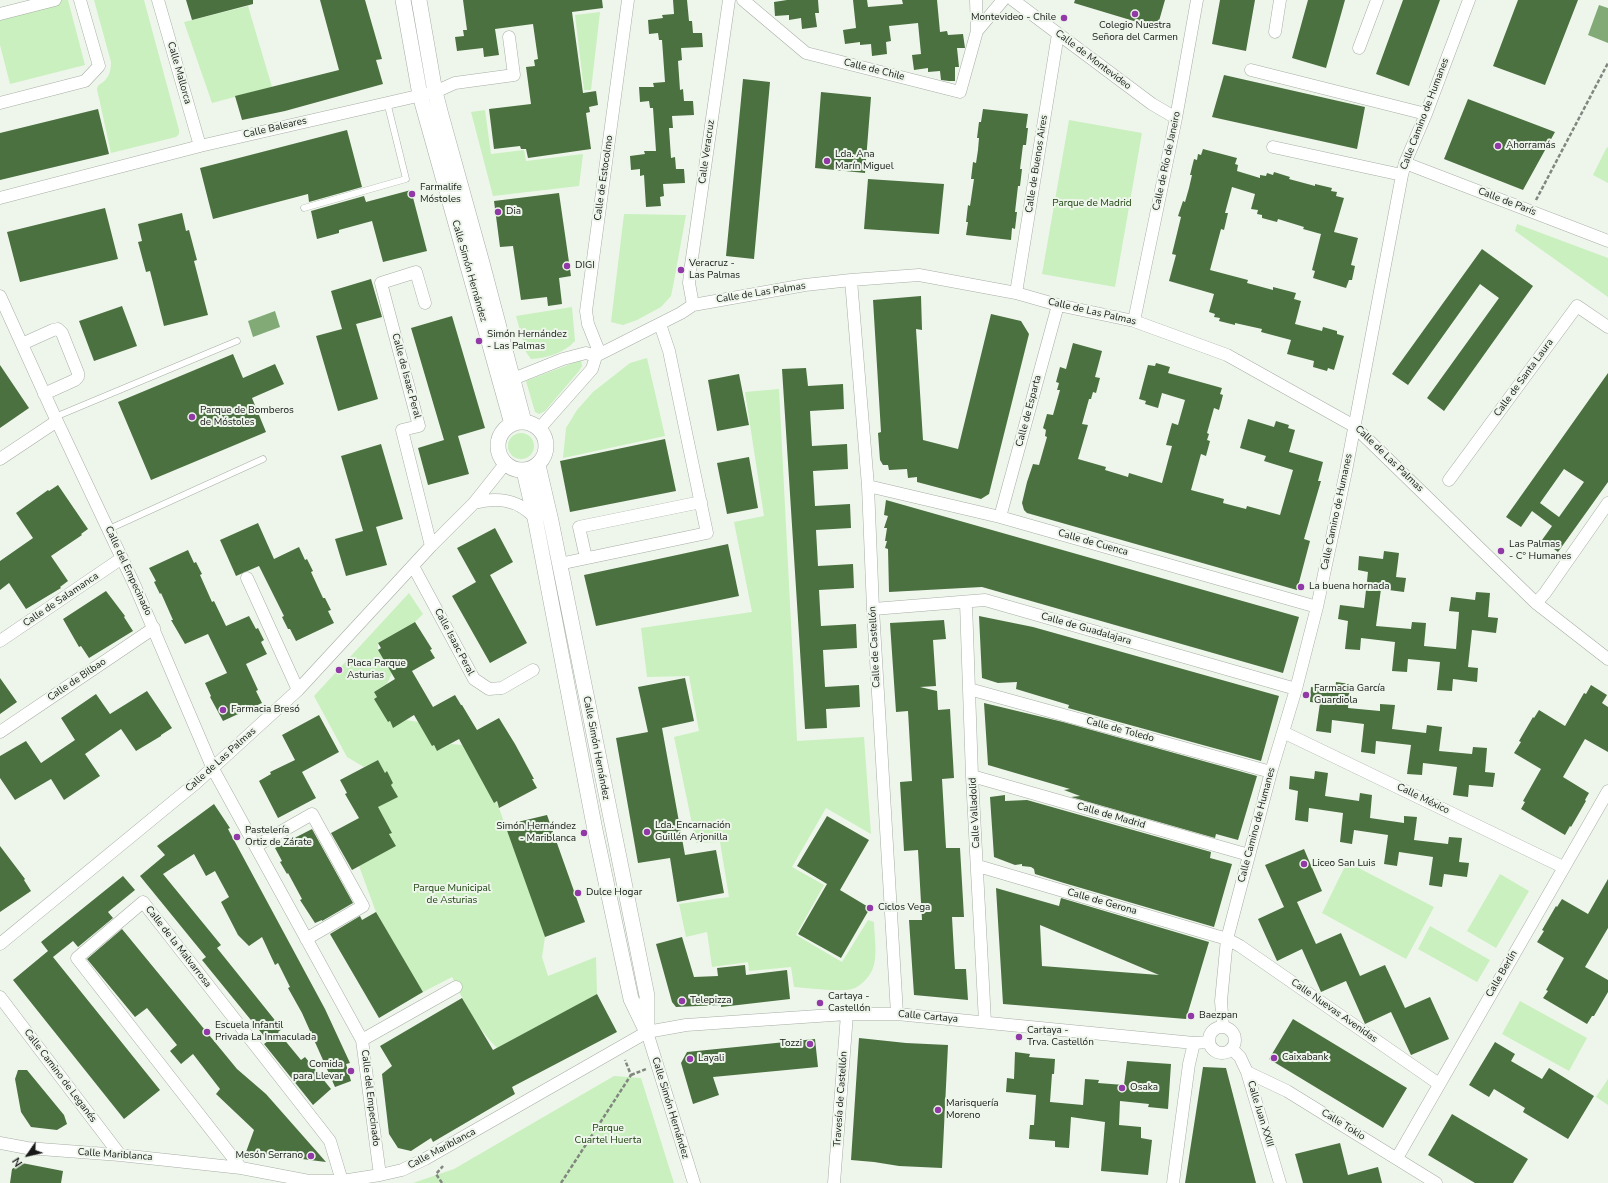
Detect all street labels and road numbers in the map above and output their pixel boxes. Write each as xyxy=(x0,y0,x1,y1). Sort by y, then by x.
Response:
street label: Calle de Montevideo xyxy=(1053,28,1133,92)
street label: Calle Mallorca xyxy=(164,40,194,106)
street label: Calle Camino de Humanes xyxy=(1398,56,1452,172)
street label: Calle de Chile xyxy=(842,57,906,83)
street label: Calle de Río de Janeiro xyxy=(1151,110,1183,212)
street label: Calle de Buenos Aires xyxy=(1023,114,1051,214)
street label: Calle Baleares xyxy=(242,115,308,141)
street label: Calle Veracruz xyxy=(697,119,717,185)
street label: Calle de Estocolmo xyxy=(592,135,616,221)
street label: Calle de París xyxy=(1476,185,1538,219)
street label: Calle Simón Hernández xyxy=(449,219,489,323)
street label: Calle de Las Palmas xyxy=(715,280,807,306)
street label: Calle de Las Palmas xyxy=(1047,296,1137,328)
street label: Calle de Isaac Peral xyxy=(389,332,423,420)
street label: Calle de Santa Laura xyxy=(1492,337,1556,419)
street label: Calle de Esparta xyxy=(1014,374,1044,448)
street label: Calle de Las Palmas xyxy=(1352,423,1426,495)
street label: Calle Camino de Humanes xyxy=(1319,453,1355,571)
street label: Calle del Empecinado xyxy=(102,524,154,618)
street label: Calle de Cuenca xyxy=(1057,527,1129,559)
street label: Calle de Salamanca xyxy=(21,570,101,630)
street label: Calle de Castellón xyxy=(867,606,883,688)
street label: Calle Isaac Peral xyxy=(431,607,477,677)
street label: Calle de Guadalajara xyxy=(1039,610,1133,648)
street label: Calle de Bilbao xyxy=(45,656,109,704)
street label: Calle Simón Hernández xyxy=(580,695,612,801)
street label: Calle de Toledo xyxy=(1085,715,1155,745)
street label: Calle de Las Palmas xyxy=(183,725,259,795)
street label: Calle Camino de Humanes xyxy=(1236,766,1278,884)
street label: Calle Valladolid xyxy=(967,777,983,849)
street label: Calle México xyxy=(1395,781,1451,817)
street label: Calle de Madrid xyxy=(1075,800,1147,832)
street label: Calle de Gerona xyxy=(1066,886,1138,918)
street label: Calle de la Malvarrosa xyxy=(142,904,214,990)
street label: Calle Berlín xyxy=(1484,948,1520,1000)
street label: Calle Nuevas Avenidas xyxy=(1288,977,1380,1045)
street label: Calle Cartaya xyxy=(897,1008,959,1026)
street label: Calle Camino de Leganés xyxy=(21,1027,99,1125)
street label: Calle del Empecinado xyxy=(358,1049,382,1147)
street label: Travesía de Castellón xyxy=(832,1051,850,1147)
street label: Calle Simón Hernández xyxy=(649,1056,691,1160)
street label: Calle Juan XXIII xyxy=(1244,1079,1276,1149)
street label: Calle Tokio xyxy=(1319,1107,1367,1143)
street label: Calle Mariblanca xyxy=(406,1126,478,1172)
street label: Calle Mariblanca xyxy=(77,1146,153,1164)

